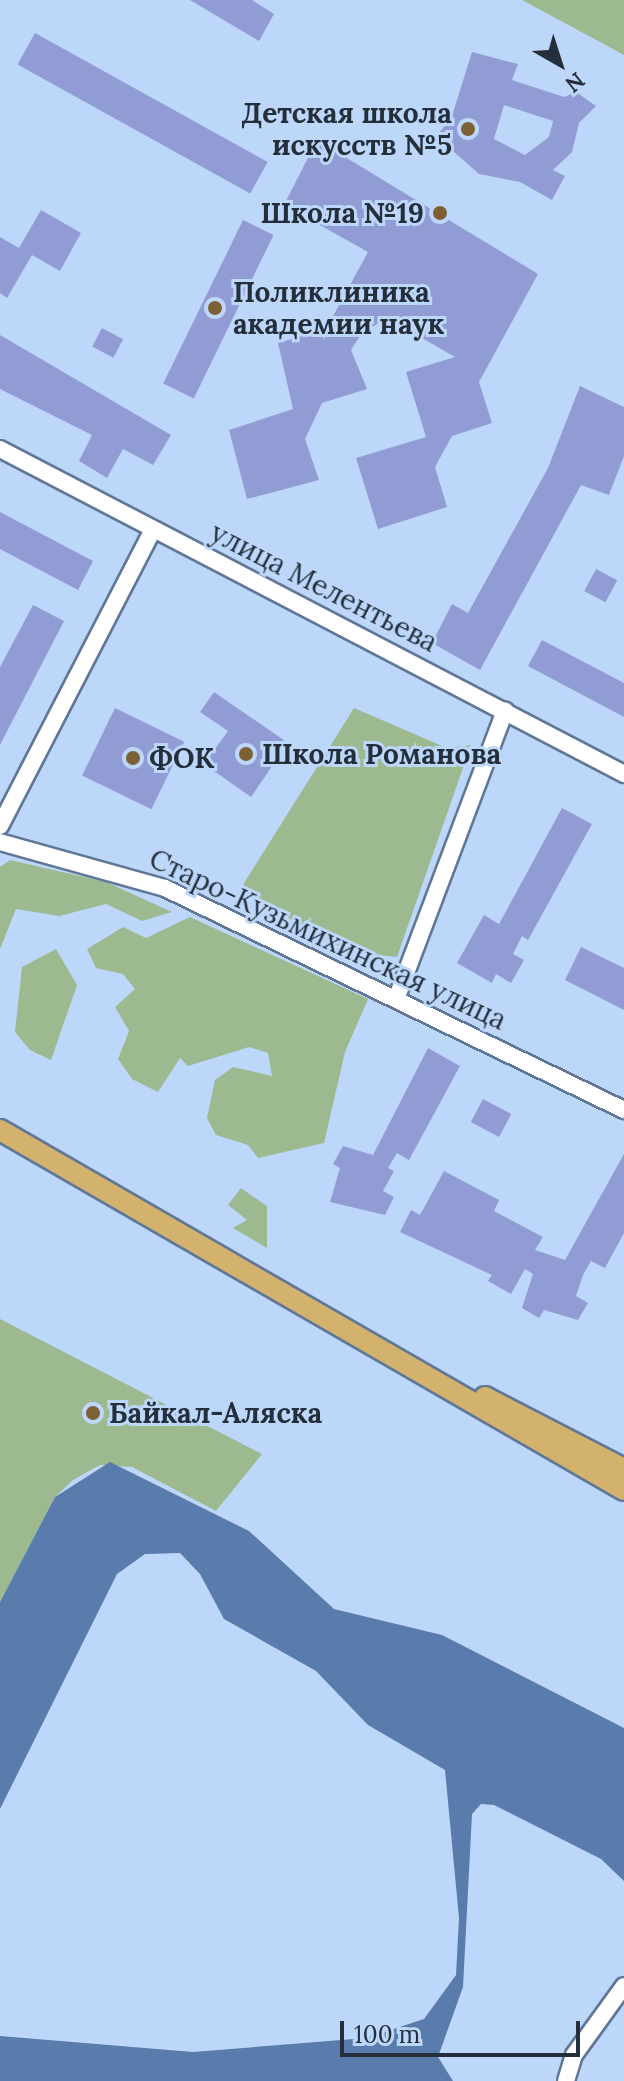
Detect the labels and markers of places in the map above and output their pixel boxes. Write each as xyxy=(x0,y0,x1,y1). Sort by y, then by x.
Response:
place label: Детская школа искусств №5 xyxy=(241,96,452,162)
marker: Детская школа искусств №5 xyxy=(459,120,477,138)
place label: Школа №19 xyxy=(260,196,424,230)
marker: Школа №19 xyxy=(431,204,449,222)
place label: Поликлиника академии наук xyxy=(233,275,444,341)
marker: Поликлиника академии наук xyxy=(204,297,226,319)
place label: Школа Романова xyxy=(262,737,501,771)
place label: ФОК xyxy=(149,741,214,775)
marker: Школа Романова xyxy=(237,745,255,763)
marker: ФОК xyxy=(124,749,142,767)
place label: Байкал-Аляска xyxy=(109,1396,322,1430)
marker: Байкал-Аляска xyxy=(84,1404,102,1422)

